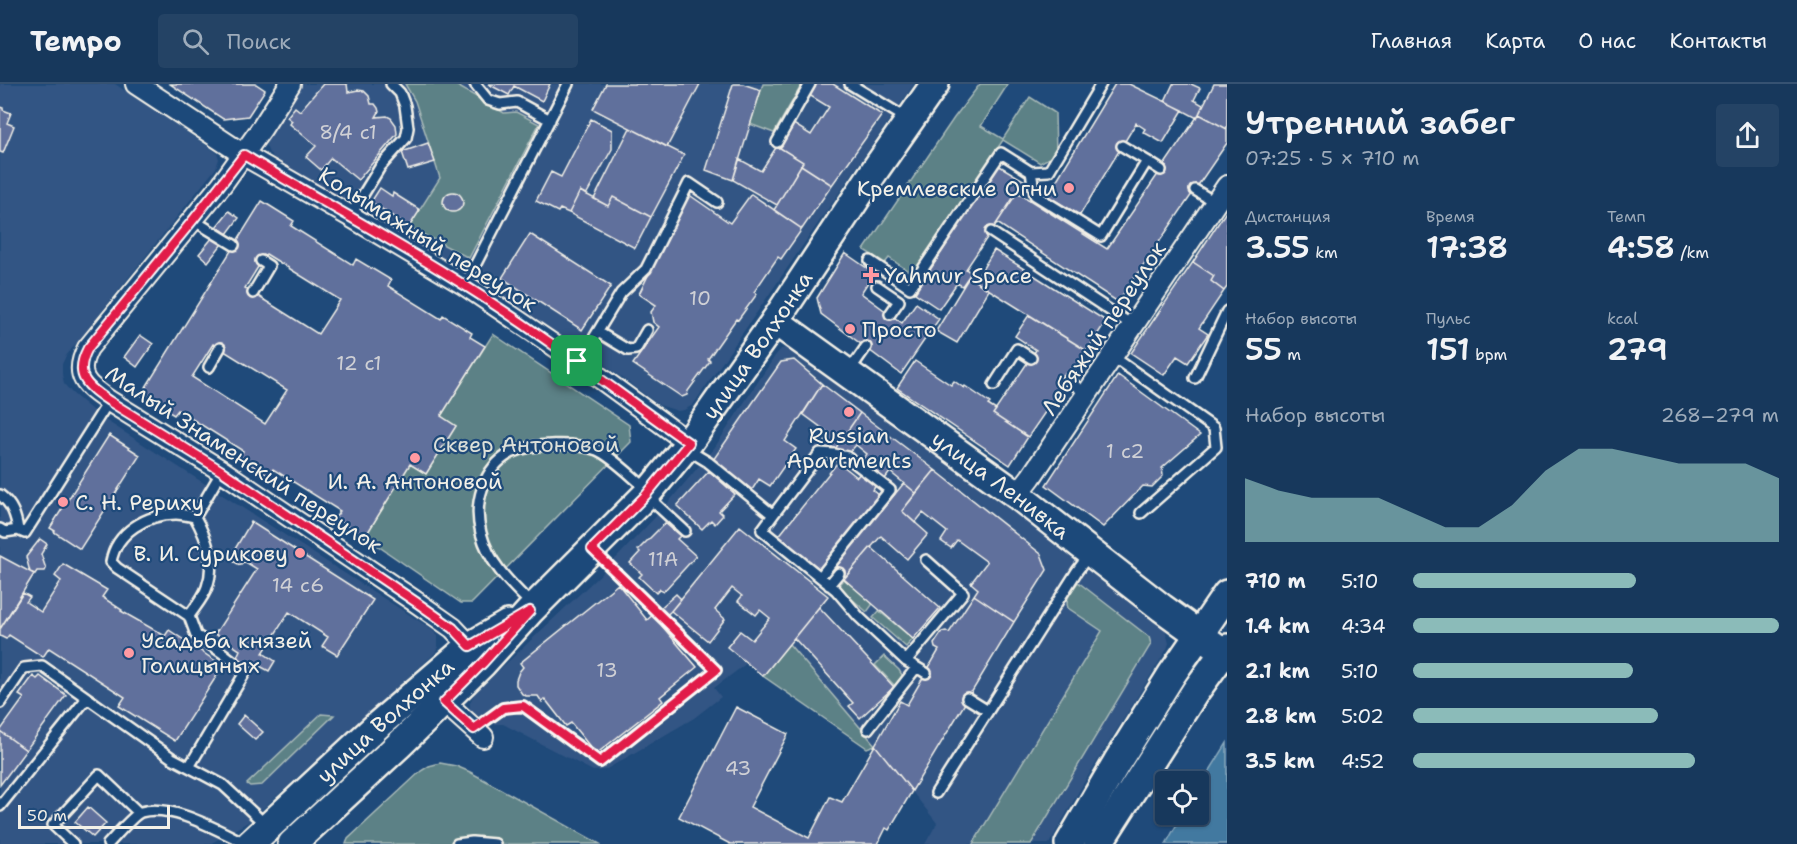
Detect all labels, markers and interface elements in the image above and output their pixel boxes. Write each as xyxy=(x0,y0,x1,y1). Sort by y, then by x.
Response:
search box xyxy=(158,14,578,68)
text: Tempo xyxy=(30,22,122,60)
icon: search xyxy=(179,25,212,58)
text: Поиск xyxy=(227,27,291,56)
text: Главная xyxy=(1371,27,1452,55)
text: Карта xyxy=(1485,27,1545,55)
text: О нас xyxy=(1578,27,1636,55)
text: Контакты xyxy=(1669,27,1767,55)
text: Утренний забег xyxy=(1245,100,1515,145)
button: share xyxy=(1716,104,1779,167)
house number: 8/4 с1 xyxy=(319,119,377,145)
text: 07:25 · 5 × 710 m xyxy=(1245,145,1420,171)
street label: Колымажный переулок xyxy=(313,160,543,319)
place label: Кремлевские Огни xyxy=(857,174,1057,203)
marker: Кремлевские Огни xyxy=(1062,181,1076,195)
text: Дистанция xyxy=(1245,206,1331,227)
text: Время xyxy=(1426,206,1475,227)
text: Темп xyxy=(1607,206,1646,227)
text: 3.55 xyxy=(1245,227,1310,268)
text: 17:38 xyxy=(1426,227,1508,268)
text: 4:58 xyxy=(1607,227,1675,268)
street label: Лебяжий переулок xyxy=(1034,235,1173,421)
text: km xyxy=(1310,242,1338,263)
text: /km xyxy=(1675,242,1709,263)
place label: Yahmur Space xyxy=(884,261,1032,290)
street label: улица Волхонка xyxy=(696,265,819,425)
marker: Yahmur Space xyxy=(862,266,880,284)
house number: 10 xyxy=(689,285,711,311)
text: Набор высоты xyxy=(1245,308,1357,329)
text: Пульс xyxy=(1426,308,1471,329)
text: kcal xyxy=(1607,308,1638,329)
place label: Просто xyxy=(862,315,937,344)
marker: Просто xyxy=(843,322,857,336)
text: 55 xyxy=(1245,329,1282,370)
text: 151 xyxy=(1426,329,1470,370)
text: 279 xyxy=(1607,329,1668,370)
pin xyxy=(551,335,602,386)
icon: arrive xyxy=(560,344,593,377)
text: m xyxy=(1282,344,1301,365)
text: bpm xyxy=(1470,344,1507,365)
house number: 12 с1 xyxy=(336,350,382,376)
street label: Малый Знаменский переулок xyxy=(100,359,388,560)
text: Набор высоты xyxy=(1245,402,1385,428)
text: 268–279 m xyxy=(1661,402,1779,428)
marker: Russian Apartments xyxy=(842,405,856,419)
place label: Russian Apartments xyxy=(786,421,912,475)
street label: улица Ленивка xyxy=(926,424,1076,546)
park label: Сквер Антоновой xyxy=(433,430,619,459)
house number: 1 с2 xyxy=(1106,438,1144,464)
marker: И. А. Антоновой xyxy=(408,451,422,465)
place label: И. А. Антоновой xyxy=(328,467,502,496)
place label: С. Н. Рериху xyxy=(75,488,204,517)
marker: С. Н. Рериху xyxy=(56,495,70,509)
place label: В. И. Сурикову xyxy=(134,539,288,568)
marker: В. И. Сурикову xyxy=(293,546,307,560)
house number: 11А xyxy=(648,546,678,572)
text: 710 m xyxy=(1245,568,1306,594)
text: 5:10 xyxy=(1341,568,1378,594)
house number: 14 с6 xyxy=(272,572,324,598)
text: 1.4 km xyxy=(1245,613,1310,639)
text: 4:34 xyxy=(1341,613,1386,639)
place label: Усадьба князей Голицыных xyxy=(141,626,312,680)
marker: Усадьба князей Голицыных xyxy=(122,646,136,660)
street label: улица Волхонка xyxy=(311,652,460,790)
house number: 13 xyxy=(596,657,618,683)
text: 2.1 km xyxy=(1245,658,1310,684)
text: 5:10 xyxy=(1341,658,1378,684)
text: 2.8 km xyxy=(1245,703,1316,729)
text: 5:02 xyxy=(1341,703,1384,729)
text: 3.5 km xyxy=(1245,748,1315,774)
text: 4:52 xyxy=(1341,748,1384,774)
house number: 43 xyxy=(725,755,751,781)
map controls xyxy=(1155,771,1209,825)
button: locate xyxy=(1155,771,1209,825)
scale bar xyxy=(18,802,170,830)
text: 50 m xyxy=(27,805,67,826)

